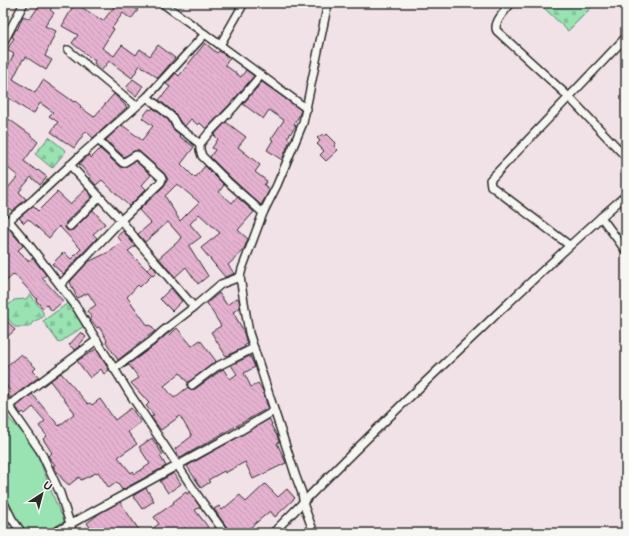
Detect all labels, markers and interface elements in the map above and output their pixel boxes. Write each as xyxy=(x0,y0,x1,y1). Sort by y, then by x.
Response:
north arrow xyxy=(22,474,62,514)
text: U xyxy=(41,479,55,494)

